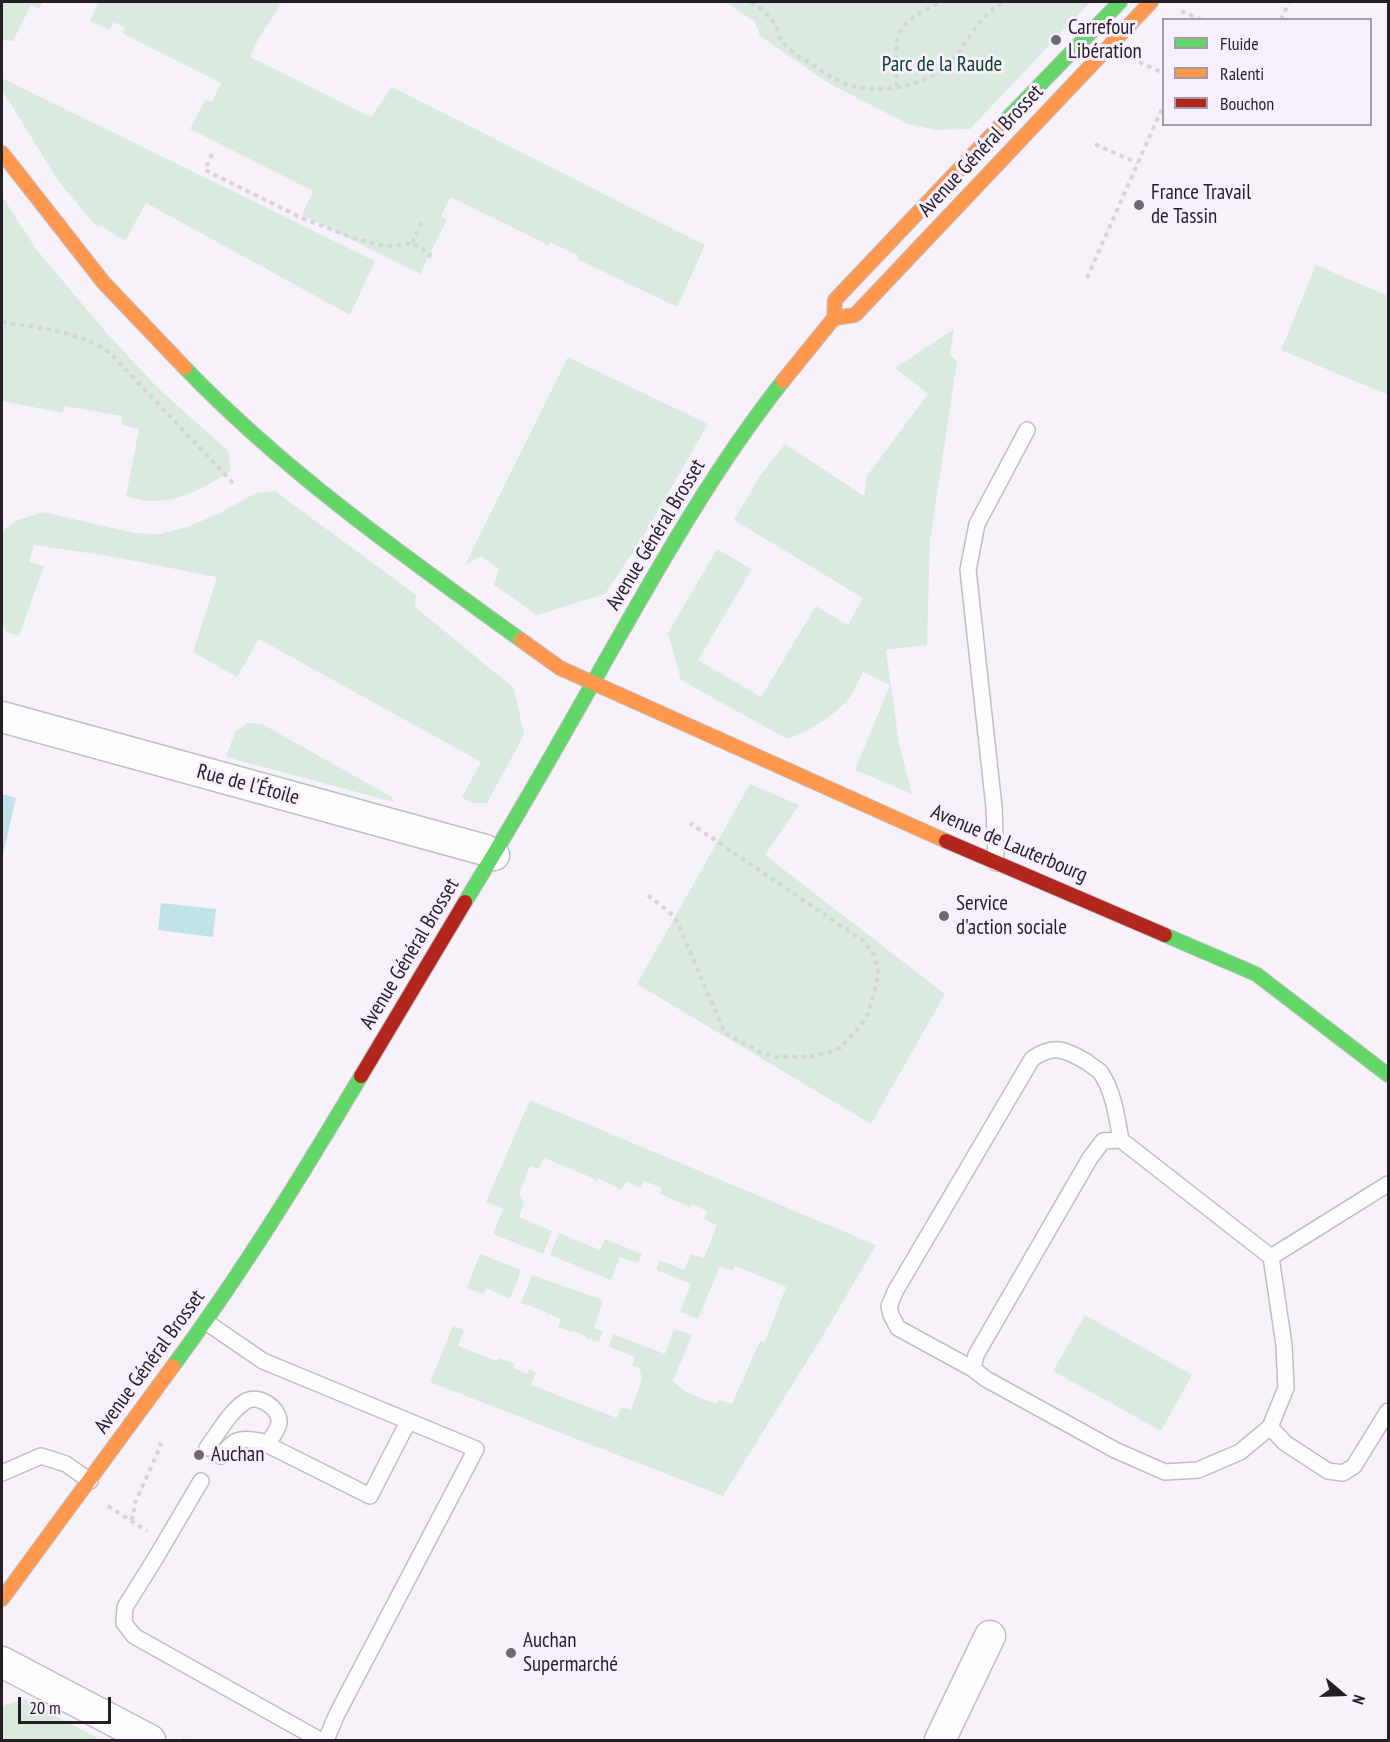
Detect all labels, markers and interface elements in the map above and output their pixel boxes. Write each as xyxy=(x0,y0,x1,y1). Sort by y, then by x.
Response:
place label: Carrefour Libération xyxy=(1068,15,1142,65)
legend xyxy=(1162,18,1372,126)
text: Fluide xyxy=(1220,32,1259,55)
marker: Carrefour Libération xyxy=(1049,33,1063,47)
park label: Parc de la Raude xyxy=(882,52,1002,78)
text: Ralenti xyxy=(1220,62,1264,85)
street label: Avenue Général Brosset xyxy=(913,80,1049,222)
text: Bouchon xyxy=(1220,92,1274,115)
place label: France Travail de Tassin xyxy=(1151,180,1251,230)
marker: France Travail de Tassin xyxy=(1132,198,1146,212)
street label: Avenue Général Brosset xyxy=(601,455,711,615)
street label: Rue de l'Étoile xyxy=(194,759,302,811)
street label: Avenue de Lauterbourg xyxy=(927,800,1091,888)
street label: Avenue Général Brosset xyxy=(355,874,465,1034)
place label: Service d'action sociale xyxy=(956,891,1067,941)
marker: Service d'action sociale xyxy=(937,909,951,923)
street label: Avenue Général Brosset xyxy=(89,1285,211,1439)
place label: Auchan xyxy=(211,1442,264,1468)
marker: Auchan xyxy=(192,1448,206,1462)
place label: Auchan Supermarché xyxy=(523,1628,618,1678)
marker: Auchan Supermarché xyxy=(504,1646,518,1660)
north arrow xyxy=(1312,1664,1372,1724)
scale bar xyxy=(21,1685,114,1723)
text: N xyxy=(1348,1693,1370,1707)
text: 20 m xyxy=(29,1696,61,1719)

